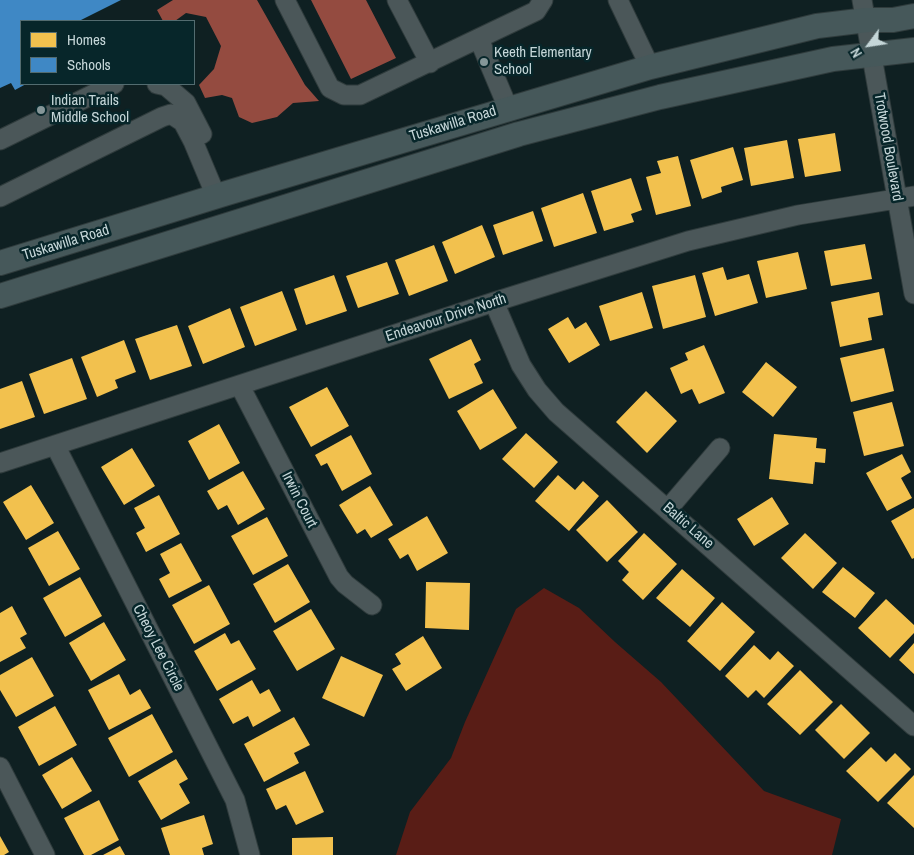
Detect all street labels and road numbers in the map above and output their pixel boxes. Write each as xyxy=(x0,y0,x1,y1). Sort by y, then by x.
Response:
street label: Trotwood Boulevard xyxy=(870,91,906,203)
street label: Tuskawilla Road xyxy=(407,102,499,146)
street label: Tuskawilla Road xyxy=(20,221,112,265)
street label: Endeavour Drive North xyxy=(383,290,509,346)
street label: Irwin Court xyxy=(277,469,321,531)
street label: Baltic Lane xyxy=(659,499,717,553)
street label: Cheoy Lee Circle xyxy=(128,602,188,694)

